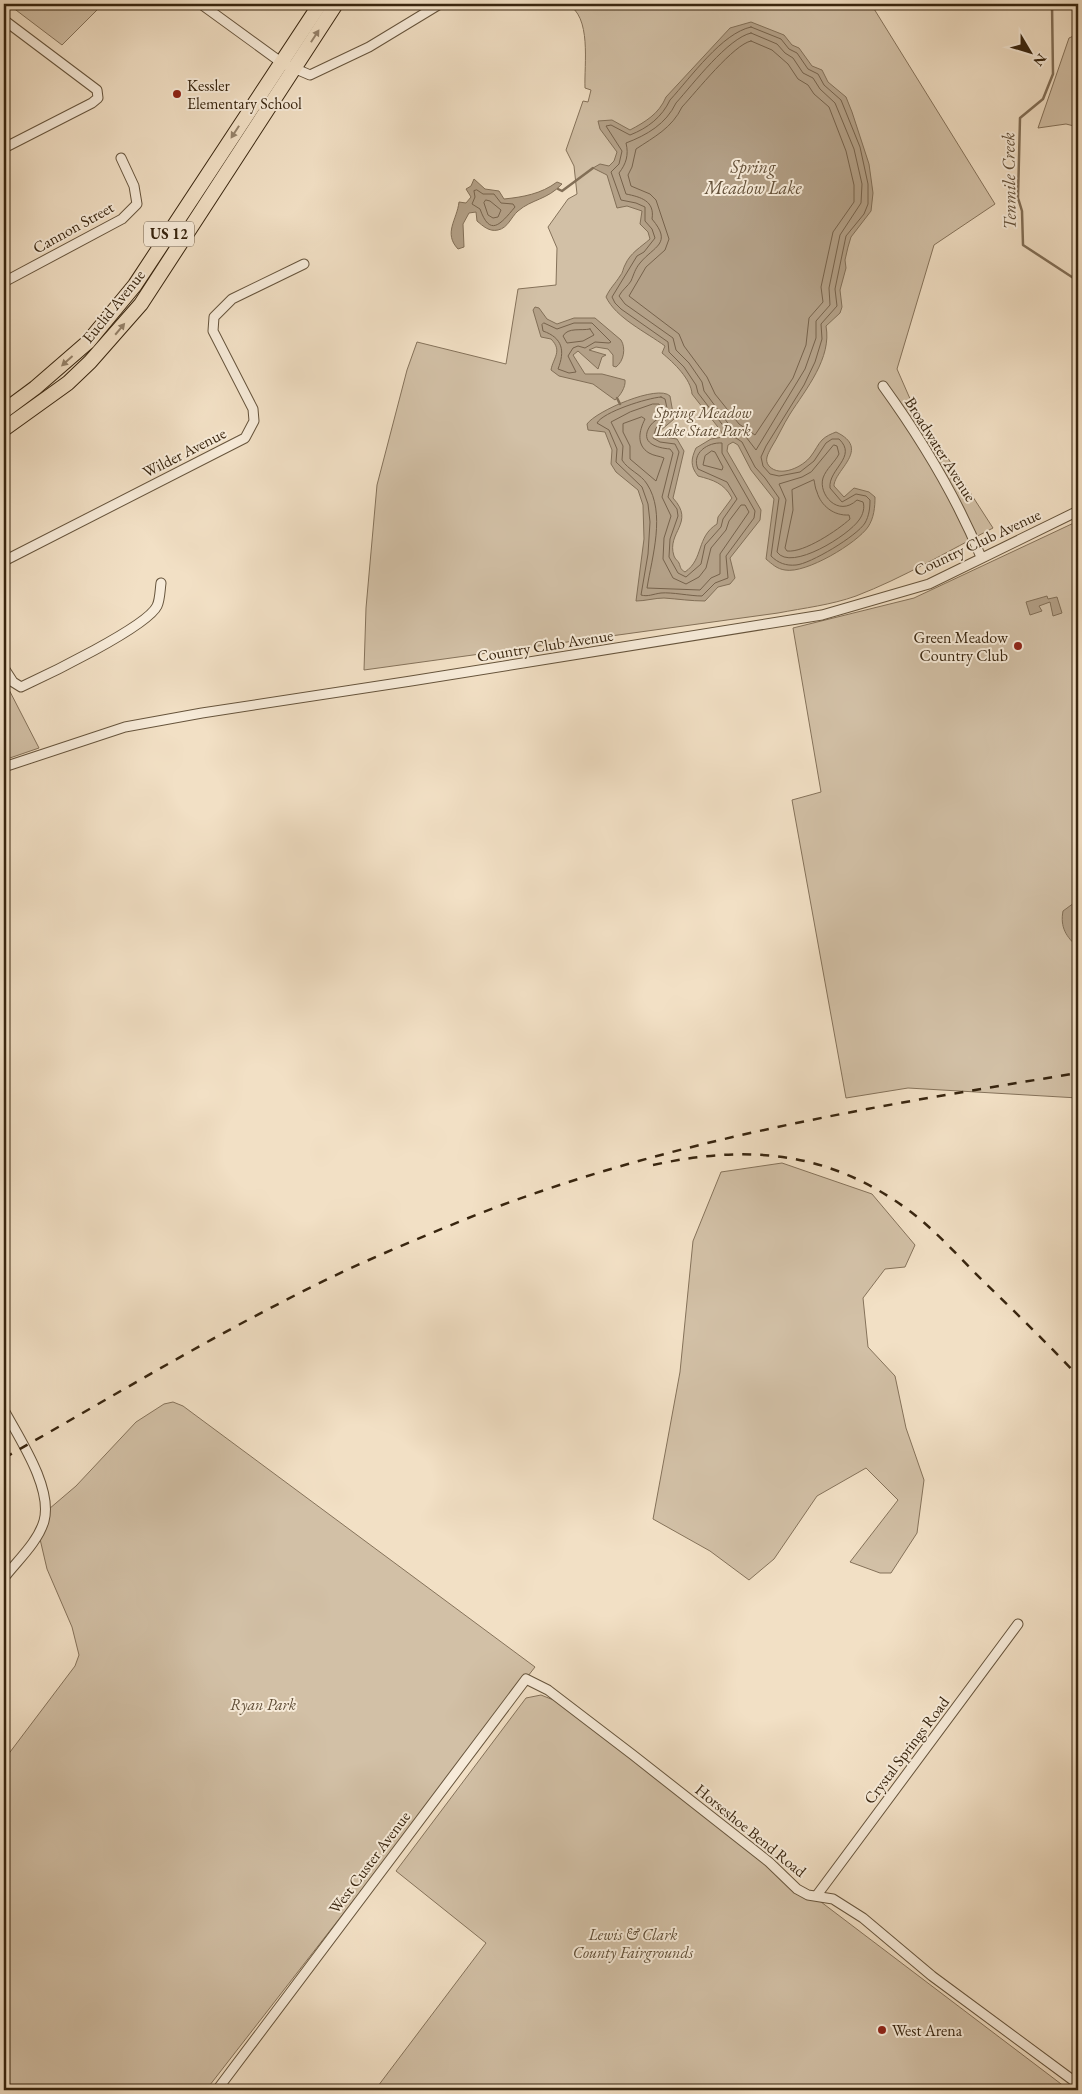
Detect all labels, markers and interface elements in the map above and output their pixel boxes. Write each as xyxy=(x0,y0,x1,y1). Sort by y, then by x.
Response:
north arrow xyxy=(1004,28,1054,78)
one-way arrow xyxy=(310,30,319,43)
text: N xyxy=(1029,50,1051,71)
place label: Kessler Elementary School xyxy=(187,75,302,114)
marker: Kessler Elementary School xyxy=(171,88,183,100)
one-way arrow xyxy=(230,126,240,139)
water label: Tenmile Creek xyxy=(996,132,1021,230)
water label: Spring Meadow Lake xyxy=(703,155,802,199)
street label: Cannon Street xyxy=(29,197,117,258)
road number: US 12 xyxy=(144,222,194,246)
street label: Euclid Avenue xyxy=(77,265,150,347)
one-way arrow xyxy=(115,323,126,336)
one-way arrow xyxy=(60,356,73,367)
street label: Broadwater Avenue xyxy=(900,393,981,506)
park label: Spring Meadow Lake State Park xyxy=(654,402,751,441)
street label: Wilder Avenue xyxy=(139,422,229,482)
street label: Country Club Avenue xyxy=(910,504,1044,581)
street label: Country Club Avenue xyxy=(475,624,615,667)
place label: Green Meadow Country Club xyxy=(914,627,1009,666)
marker: Green Meadow Country Club xyxy=(1012,640,1024,652)
street label: Crystal Springs Road xyxy=(859,1692,954,1808)
park label: Ryan Park xyxy=(230,1694,297,1715)
street label: Horseshoe Bend Road xyxy=(691,1779,811,1882)
street label: West Custer Avenue xyxy=(324,1807,415,1918)
park label: Lewis & Clark County Fairgrounds xyxy=(573,1924,694,1963)
place label: West Arena xyxy=(892,2020,963,2041)
marker: West Arena xyxy=(876,2024,888,2036)

